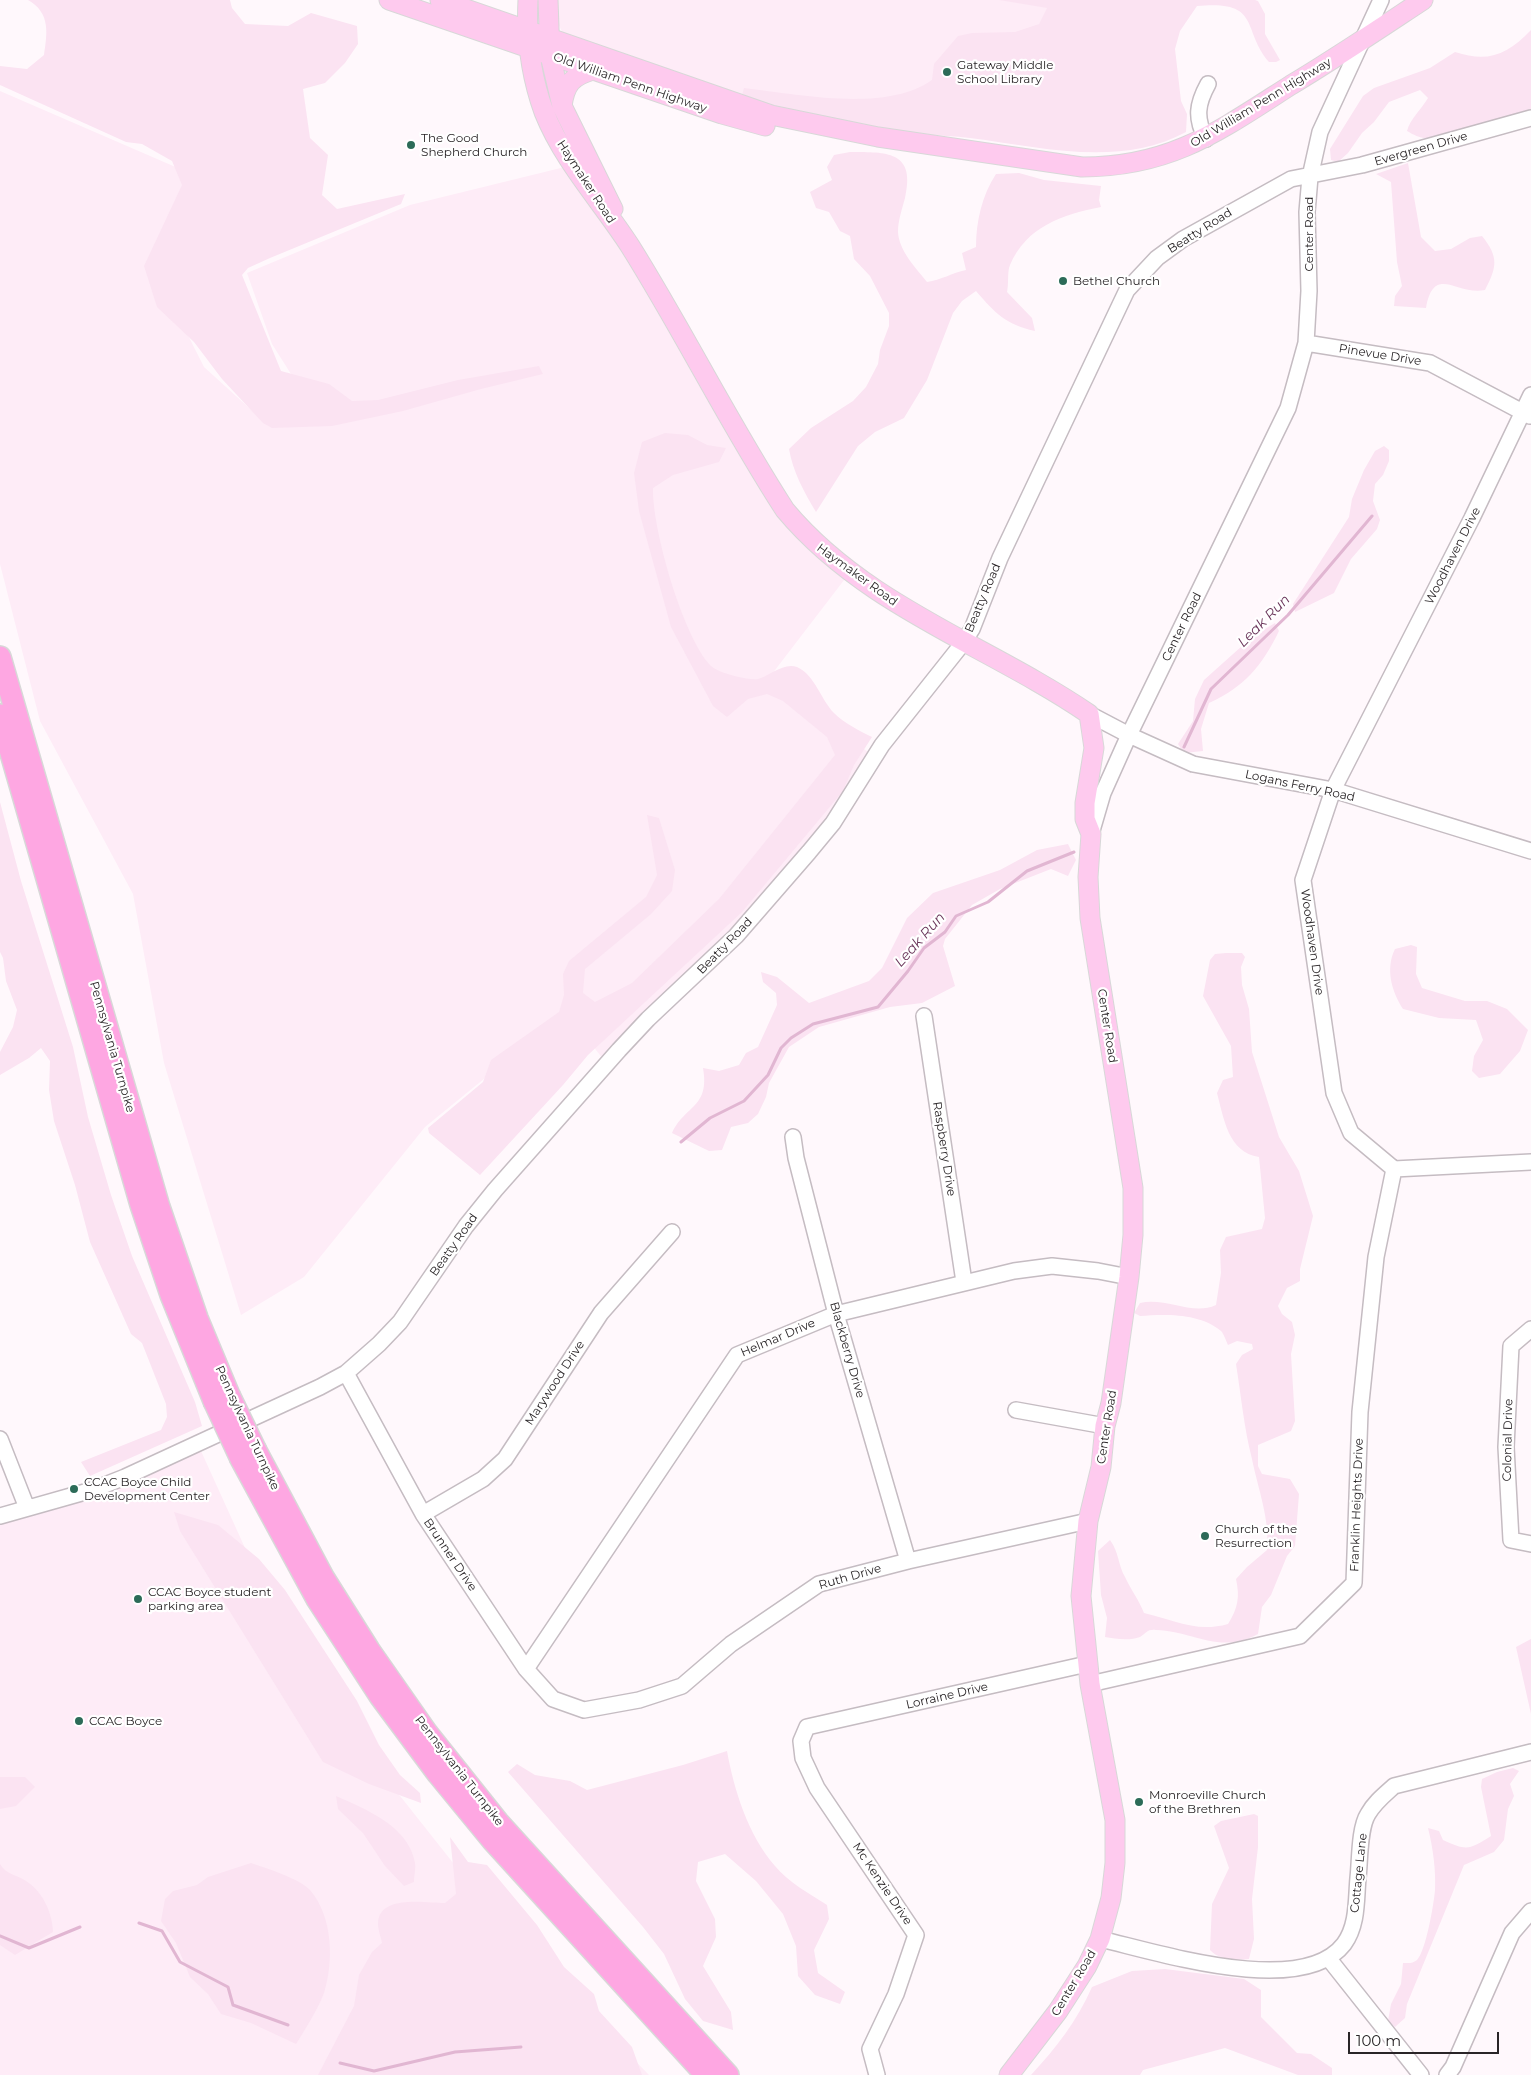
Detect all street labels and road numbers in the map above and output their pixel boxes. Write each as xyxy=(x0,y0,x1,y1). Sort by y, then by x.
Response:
street label: Old William Penn Highway xyxy=(551,50,709,116)
street label: Old William Penn Highway xyxy=(1188,55,1334,151)
street label: Evergreen Drive xyxy=(1373,129,1469,169)
street label: Haymaker Road xyxy=(554,138,618,226)
street label: Center Road xyxy=(1302,197,1316,271)
street label: Beatty Road xyxy=(1165,205,1235,257)
street label: Pinevue Drive xyxy=(1338,341,1422,369)
street label: Woodhaven Drive xyxy=(1422,505,1484,607)
street label: Haymaker Road xyxy=(814,541,900,609)
street label: Beatty Road xyxy=(962,561,1004,635)
street label: Center Road xyxy=(1159,590,1205,664)
street label: Logans Ferry Road xyxy=(1244,767,1356,805)
street label: Woodhaven Drive xyxy=(1297,888,1327,996)
street label: Beatty Road xyxy=(694,915,756,977)
street label: Pennsylvania Turnpike xyxy=(86,980,138,1114)
street label: Center Road xyxy=(1094,988,1120,1064)
street label: Raspberry Drive xyxy=(929,1101,959,1197)
street label: Beatty Road xyxy=(427,1211,481,1279)
street label: Blackberry Drive xyxy=(826,1300,868,1400)
street label: Helmar Drive xyxy=(739,1316,817,1360)
street label: Marywood Drive xyxy=(522,1338,588,1428)
street label: Pennsylvania Turnpike xyxy=(212,1364,282,1492)
street label: Center Road xyxy=(1094,1389,1120,1465)
street label: Colonial Drive xyxy=(1500,1399,1516,1481)
street label: Franklin Heights Drive xyxy=(1347,1438,1367,1572)
street label: Brunner Drive xyxy=(420,1516,480,1594)
street label: Ruth Drive xyxy=(817,1561,883,1593)
street label: Lorraine Drive xyxy=(905,1680,989,1712)
street label: Pennsylvania Turnpike xyxy=(412,1713,506,1829)
street label: Cottage Lane xyxy=(1348,1832,1370,1914)
street label: Mc Kenzie Drive xyxy=(849,1840,915,1928)
street label: Center Road xyxy=(1049,1947,1099,2019)

